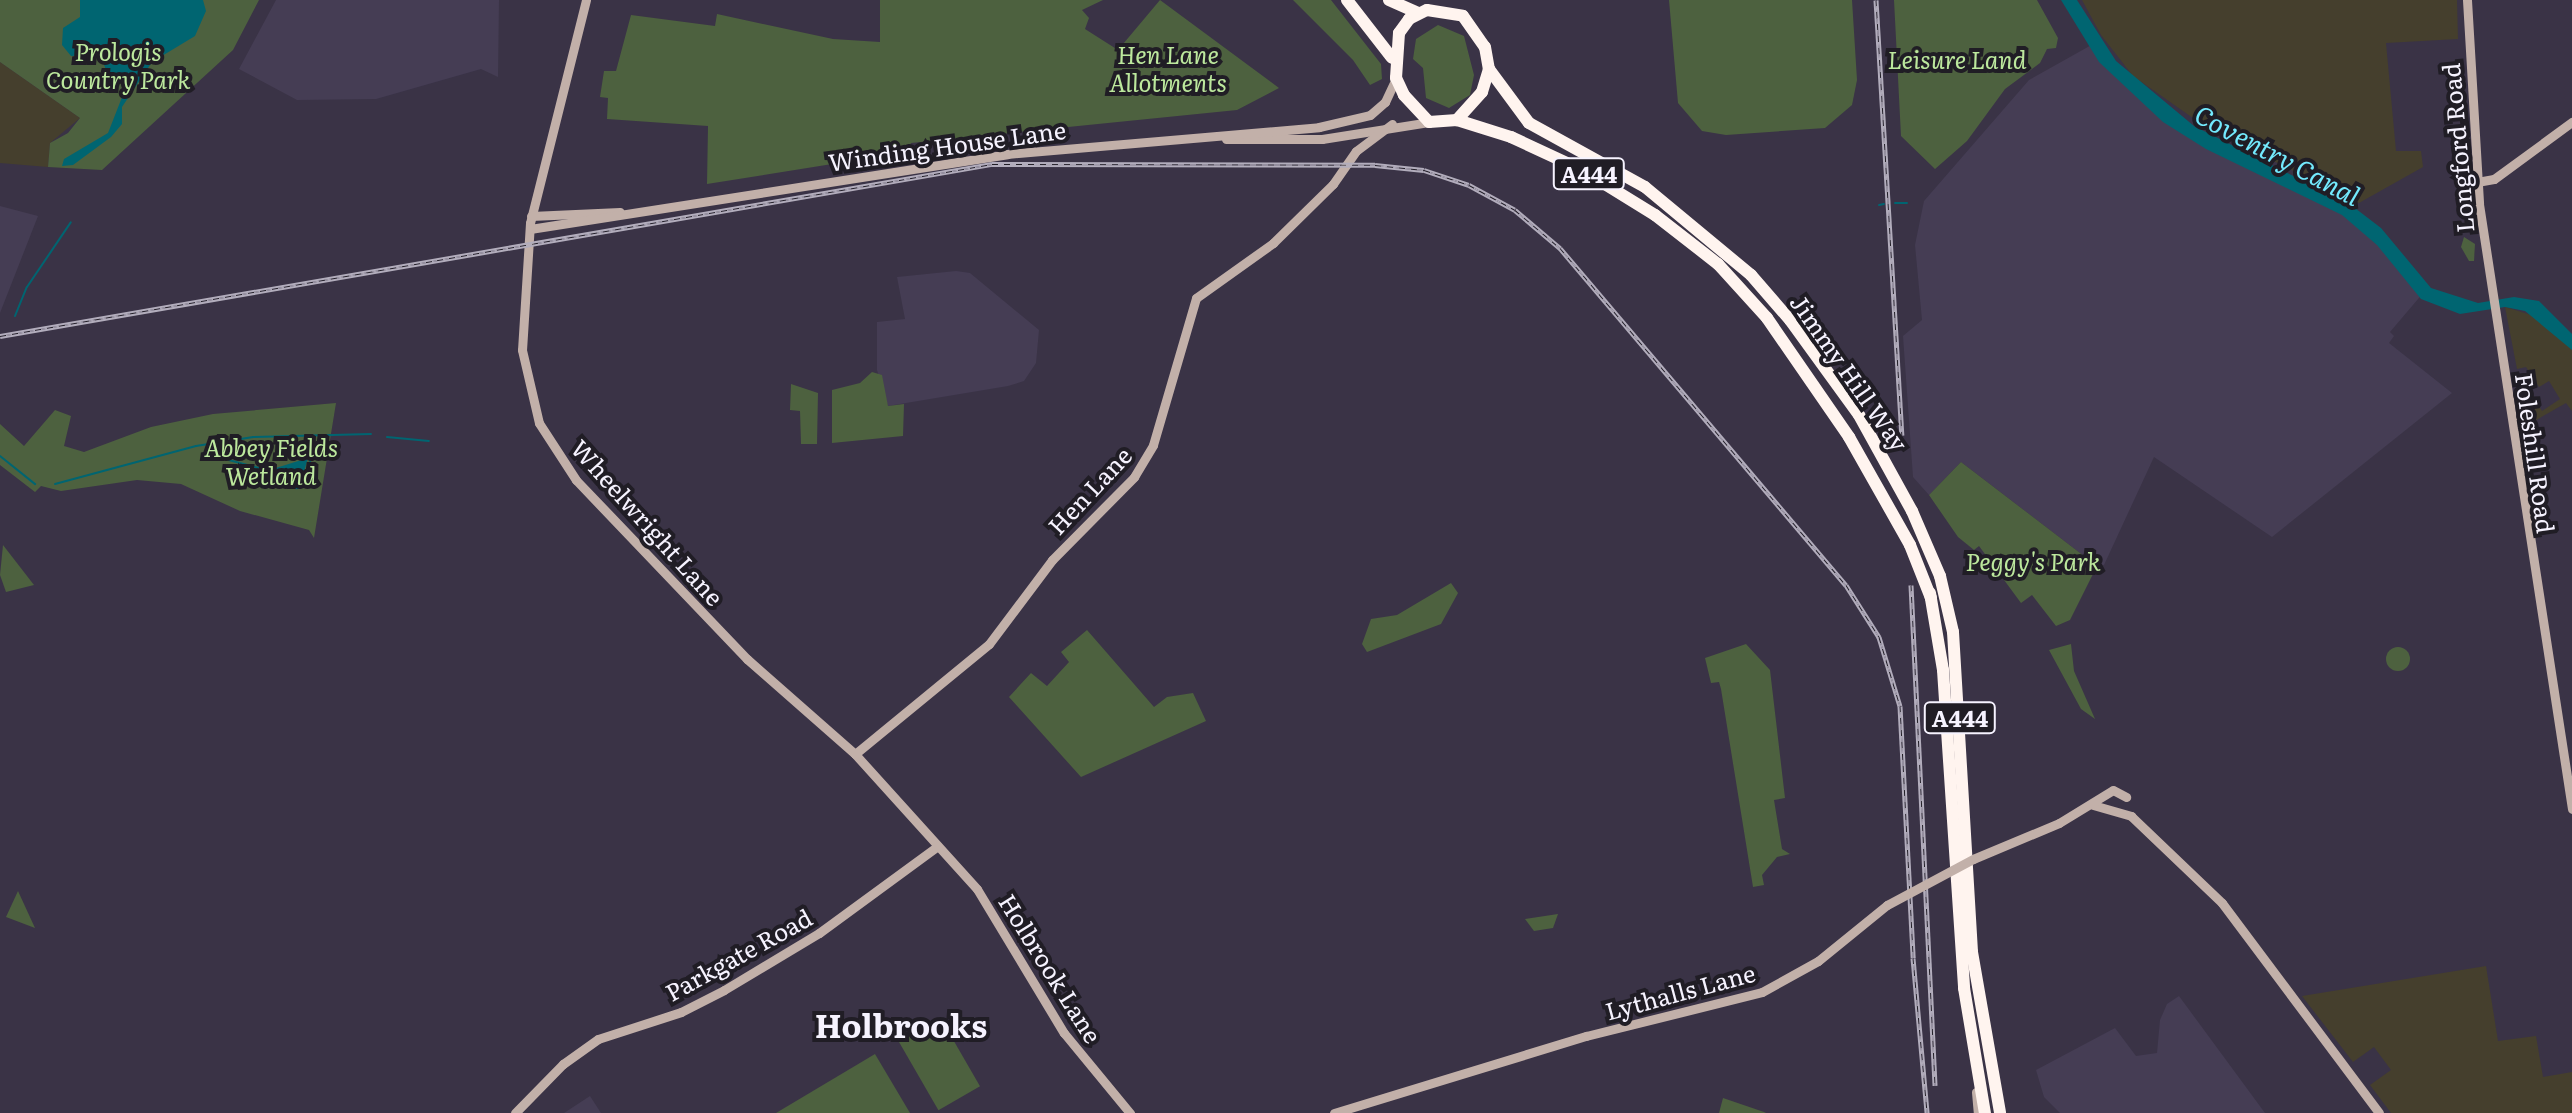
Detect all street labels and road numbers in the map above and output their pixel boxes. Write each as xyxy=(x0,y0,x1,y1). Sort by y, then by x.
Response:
street label: Longford Road xyxy=(2435,62,2479,234)
street label: Winding House Lane xyxy=(826,114,1068,176)
road number: A444 xyxy=(1551,156,1627,192)
street label: Jimmy Hill Way xyxy=(1785,288,1915,456)
street label: Foleshill Road xyxy=(2511,371,2561,535)
street label: Wheelwright Lane xyxy=(566,433,730,611)
street label: Hen Lane xyxy=(1041,440,1137,540)
road number: A444 xyxy=(1922,700,1998,736)
street label: Holbrook Lane xyxy=(994,888,1108,1048)
street label: Parkgate Road xyxy=(660,902,816,1006)
street label: Lythalls Lane xyxy=(1602,957,1758,1025)

